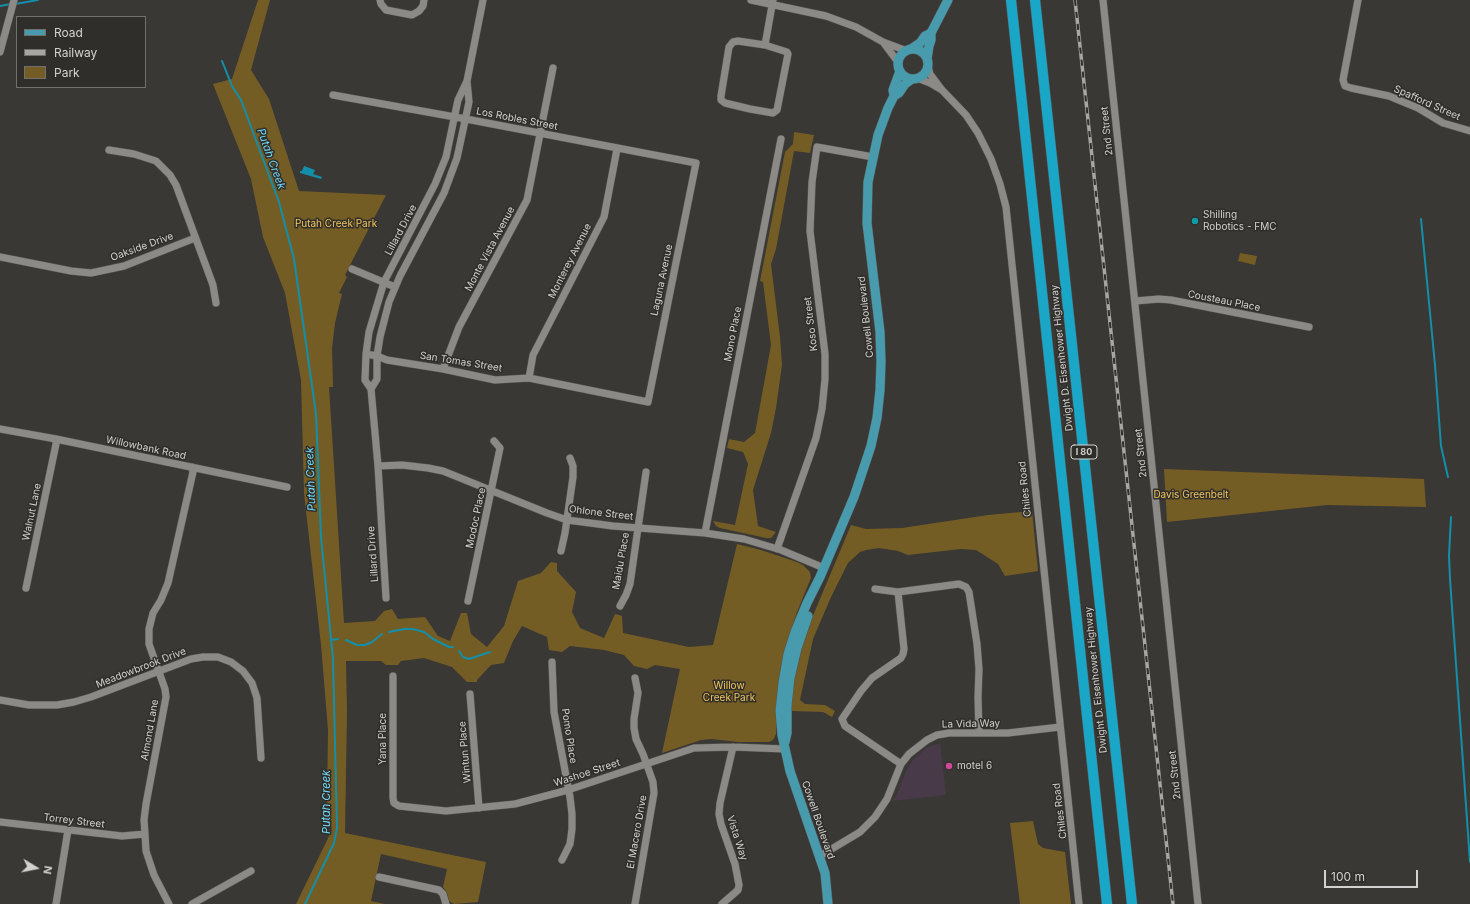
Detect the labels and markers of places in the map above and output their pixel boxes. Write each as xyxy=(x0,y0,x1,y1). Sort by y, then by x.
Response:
place label: Shilling Robotics - FMC xyxy=(1203,209,1277,232)
marker: Shilling Robotics - FMC xyxy=(1190,216,1200,226)
place label: motel 6 xyxy=(957,760,992,772)
marker: motel 6 xyxy=(944,761,954,771)

